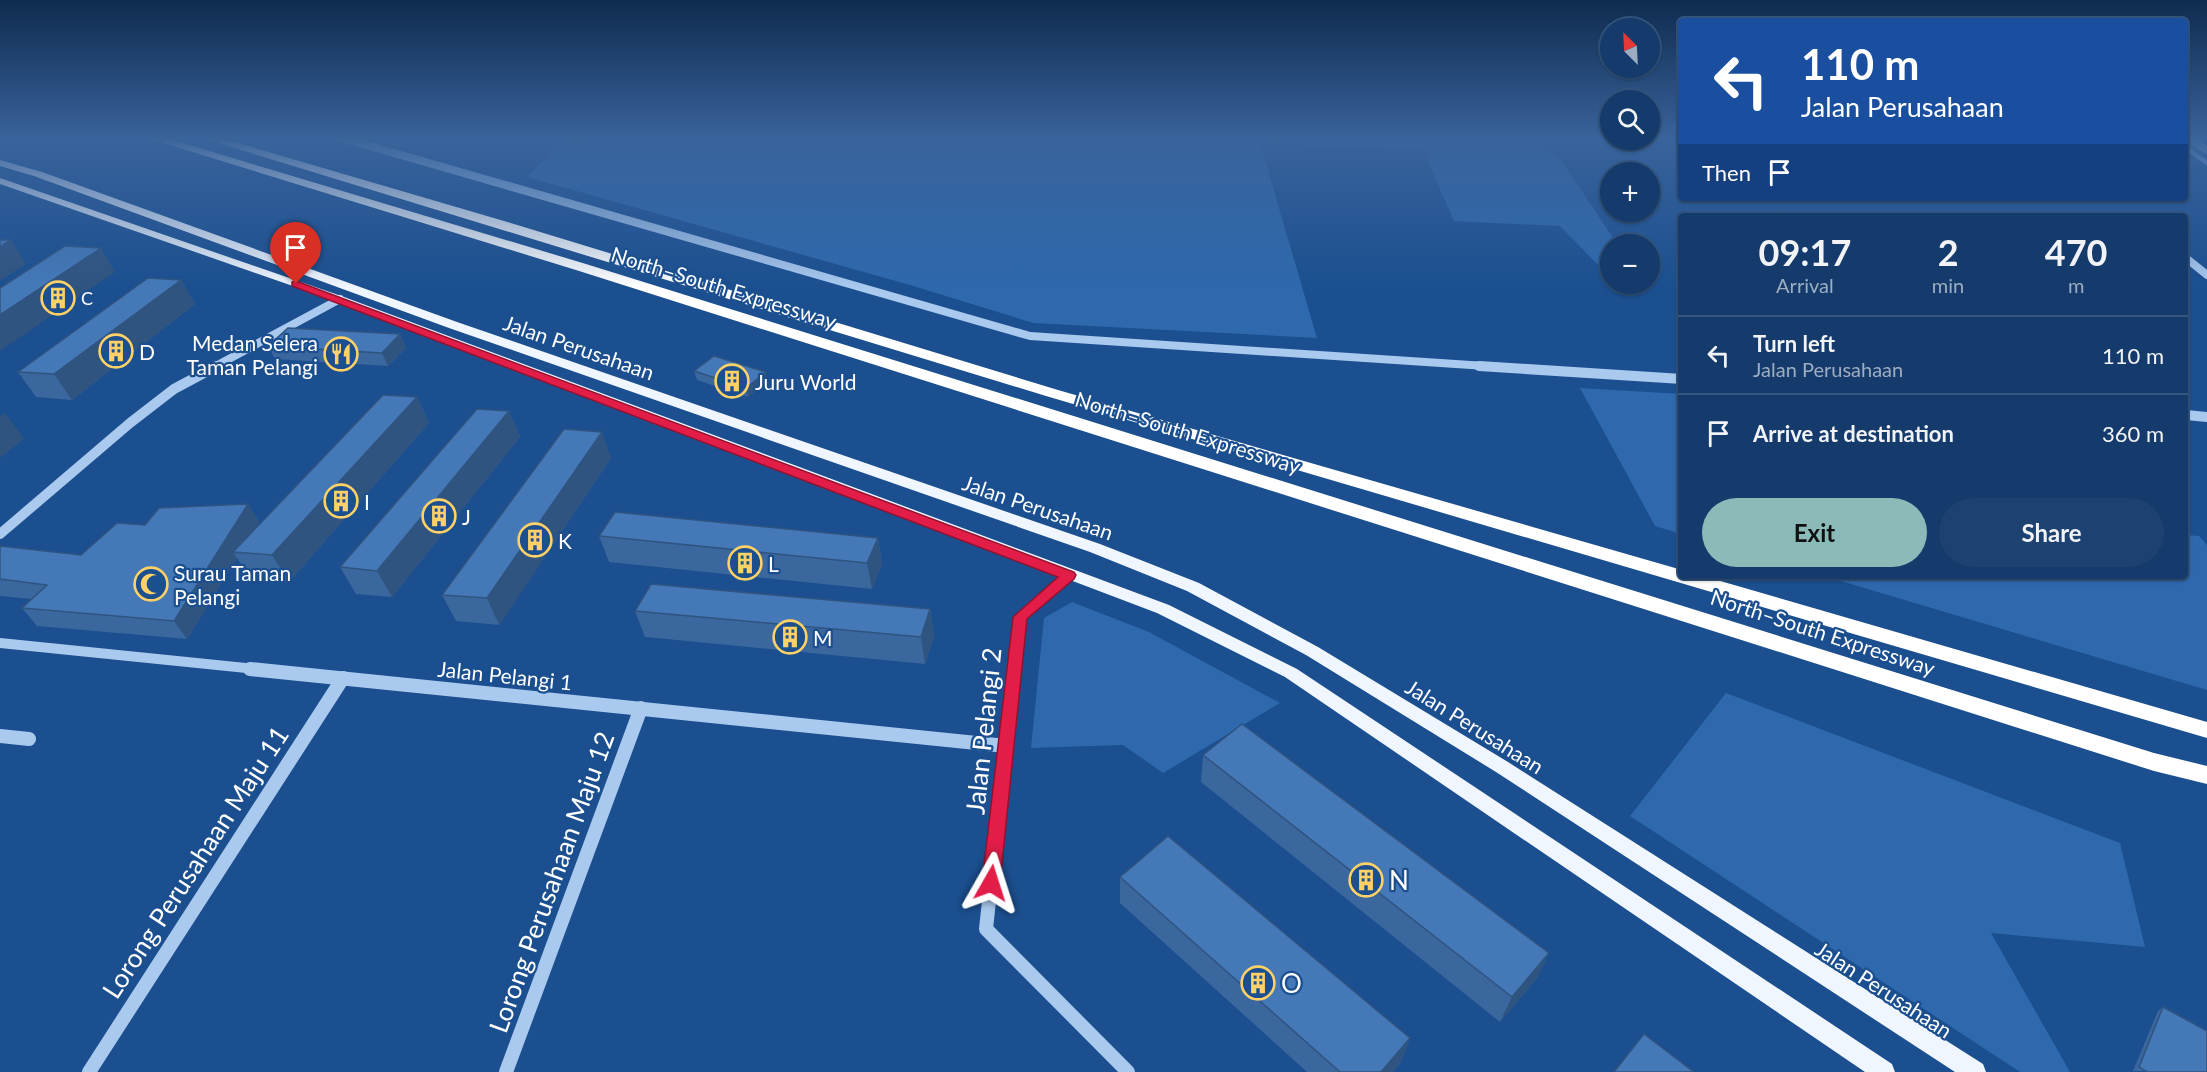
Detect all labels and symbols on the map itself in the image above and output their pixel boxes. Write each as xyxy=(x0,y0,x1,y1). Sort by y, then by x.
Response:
north arrow xyxy=(1600,18,1660,78)
pin xyxy=(270,222,321,284)
street label: North–South Expressway xyxy=(608,241,840,333)
building icon: C xyxy=(40,280,76,316)
place label: C xyxy=(81,287,93,309)
street label: Jalan Perusahaan xyxy=(500,310,658,384)
place label: Medan Selera Taman Pelangi xyxy=(187,330,318,379)
building icon: D xyxy=(98,333,134,369)
restaurant icon: Medan Selera Taman Pelangi xyxy=(323,336,359,372)
place label: D xyxy=(139,339,155,364)
building icon: Juru World xyxy=(714,363,750,399)
place label: Juru World xyxy=(755,369,857,394)
street label: North–South Expressway xyxy=(1072,386,1304,478)
street label: Jalan Perusahaan xyxy=(959,470,1117,544)
building icon: I xyxy=(323,483,359,519)
place label: I xyxy=(364,489,370,514)
building icon: J xyxy=(421,498,457,534)
place label: J xyxy=(462,504,471,529)
building icon: K xyxy=(517,522,553,558)
place label: K xyxy=(558,528,572,553)
building icon: L xyxy=(727,545,763,581)
place label: L xyxy=(768,551,779,576)
place label: Surau Taman Pelangi xyxy=(174,560,291,609)
mosque icon: Surau Taman Pelangi xyxy=(133,566,169,602)
street label: North–South Expressway xyxy=(1708,584,1939,680)
building icon: M xyxy=(772,619,808,655)
place label: M xyxy=(813,625,833,650)
street label: Jalan Pelangi 2 xyxy=(958,646,1008,816)
street label: Jalan Pelangi 1 xyxy=(436,656,574,694)
street label: Jalan Perusahaan xyxy=(1401,674,1549,778)
street label: Lorong Perusahaan Maju 11 xyxy=(95,720,295,1004)
street label: Lorong Perusahaan Maju 12 xyxy=(482,727,620,1037)
position arrow xyxy=(959,851,1023,915)
building icon: N xyxy=(1348,862,1384,898)
place label: N xyxy=(1389,864,1409,896)
street label: Jalan Perusahaan xyxy=(1811,936,1957,1042)
building icon: O xyxy=(1240,965,1276,1001)
place label: O xyxy=(1281,967,1302,999)

